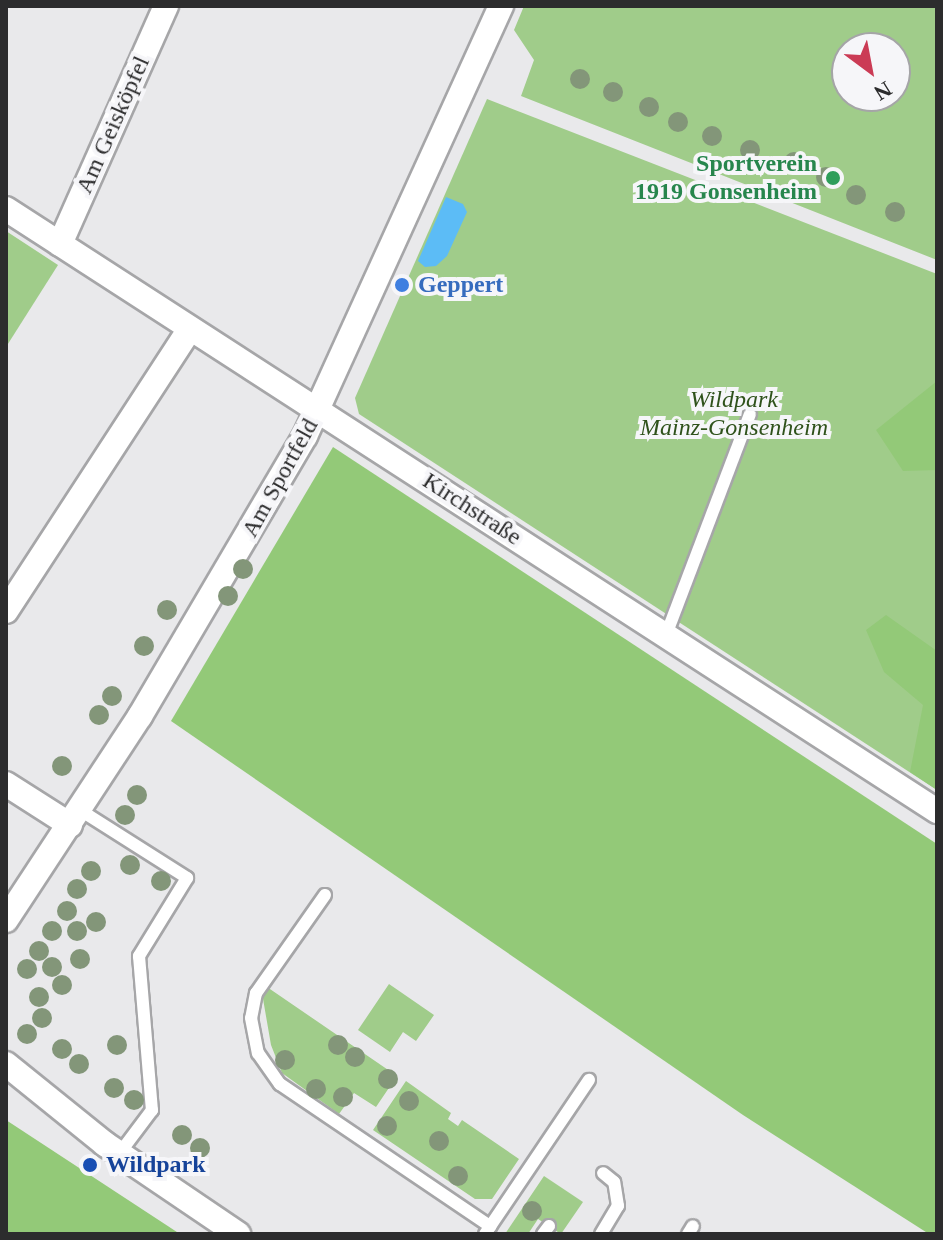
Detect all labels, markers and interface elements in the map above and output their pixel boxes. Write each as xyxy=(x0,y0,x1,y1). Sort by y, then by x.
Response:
north arrow xyxy=(831,32,911,112)
street label: Am Geisköpfel xyxy=(70,52,156,198)
text: N xyxy=(870,76,896,106)
place label: Sportverein 1919 Gonsenheim xyxy=(635,150,817,206)
marker: Sportverein 1919 Gonsenheim xyxy=(824,169,842,187)
place label: Geppert xyxy=(418,271,503,299)
marker: Geppert xyxy=(393,276,411,294)
park label: Wildpark Mainz-Gonsenheim xyxy=(640,386,828,442)
street label: Am Sportfeld xyxy=(236,414,324,542)
street label: Kirchstraße xyxy=(417,466,527,552)
place label: Wildpark xyxy=(106,1151,206,1179)
marker: Wildpark xyxy=(81,1156,99,1174)

